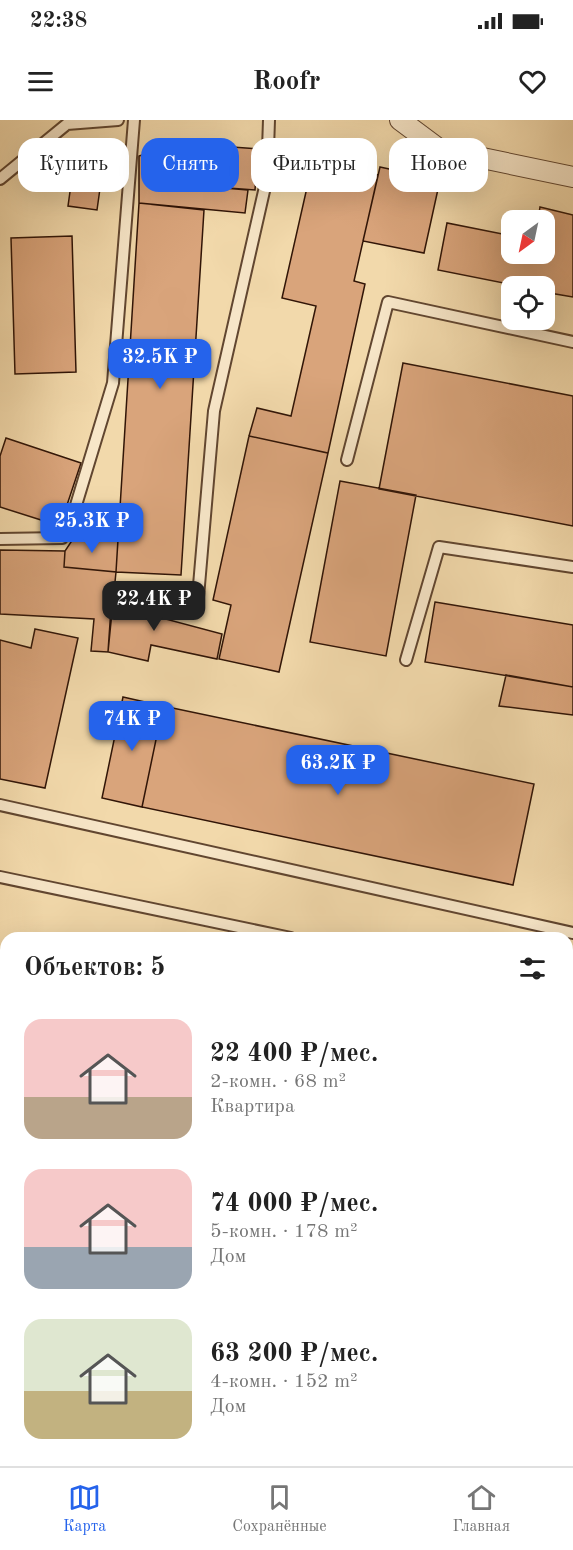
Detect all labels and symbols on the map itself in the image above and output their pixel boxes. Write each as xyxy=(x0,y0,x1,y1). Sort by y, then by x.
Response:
north arrow xyxy=(501,210,555,264)
pin: 32.5K ₽ xyxy=(105,339,215,390)
pin: 25.3K ₽ xyxy=(37,503,147,554)
pin: 22.4K ₽ xyxy=(99,581,209,632)
pin: 74K ₽ xyxy=(90,701,174,752)
pin: 63.2K ₽ xyxy=(283,745,393,796)

